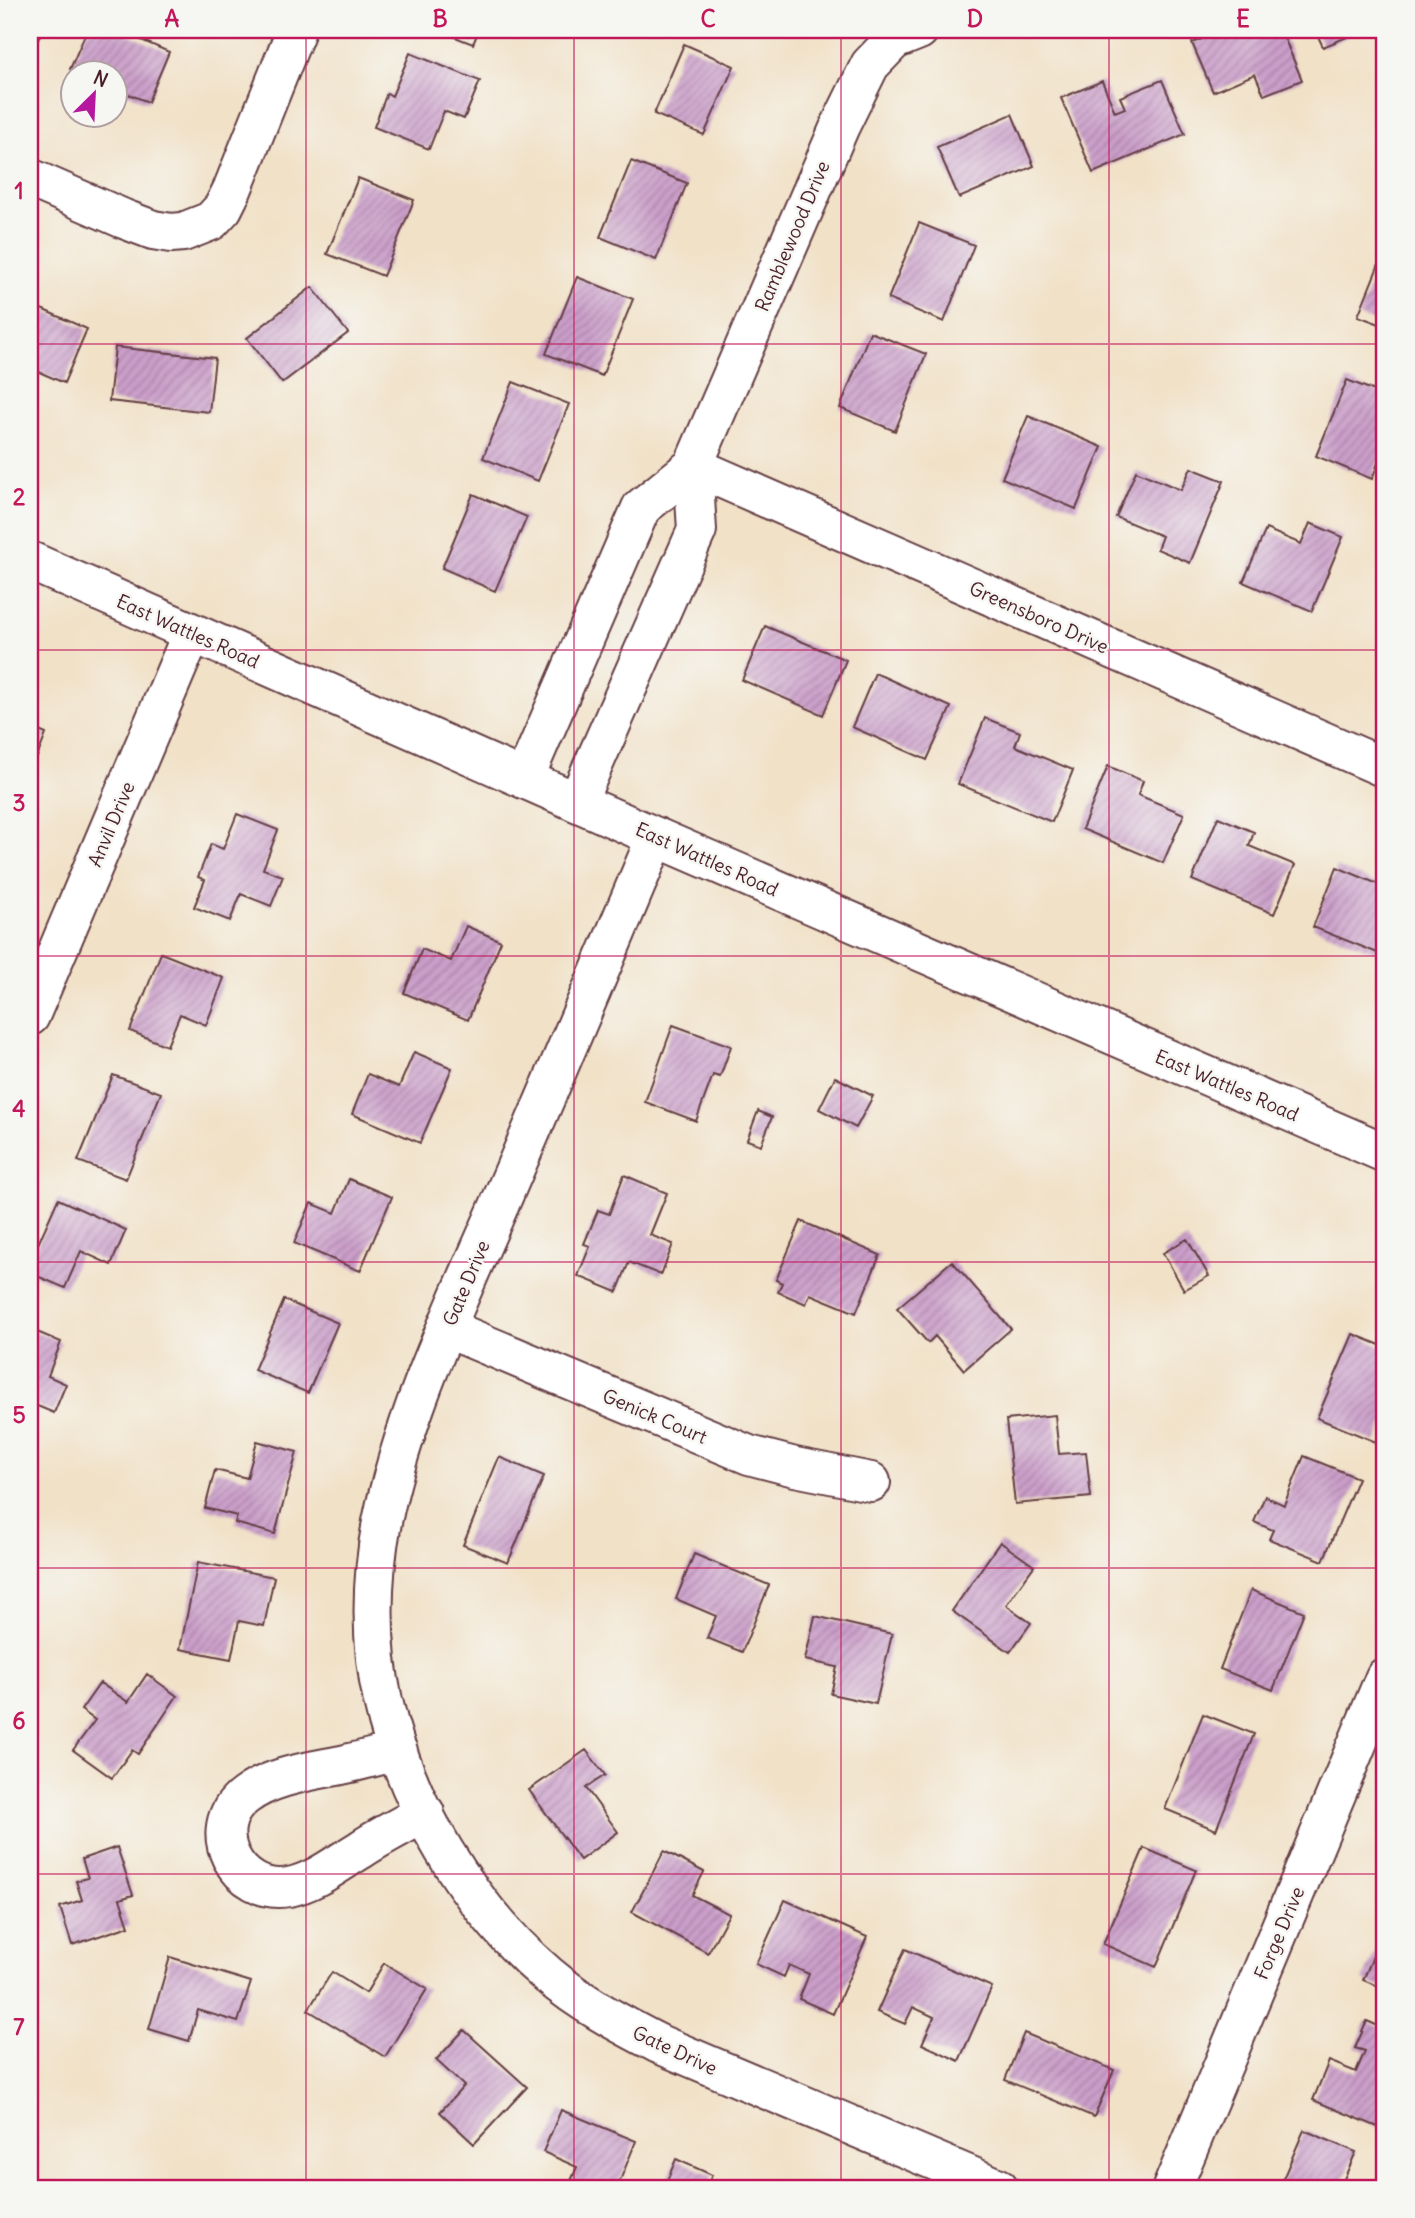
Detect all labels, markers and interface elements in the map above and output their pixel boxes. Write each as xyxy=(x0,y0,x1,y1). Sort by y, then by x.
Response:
text: A xyxy=(165,4,180,33)
text: B xyxy=(432,4,448,33)
text: C xyxy=(700,4,716,33)
text: D xyxy=(967,4,983,33)
text: E xyxy=(1236,4,1250,33)
north arrow xyxy=(60,60,130,130)
text: N xyxy=(90,65,112,92)
street label: Ramblewood Drive xyxy=(749,157,835,315)
text: 1 xyxy=(14,176,24,205)
text: 2 xyxy=(13,482,26,511)
street label: Greensboro Drive xyxy=(966,576,1112,658)
street label: East Wattles Road xyxy=(113,589,263,673)
street label: Anvil Drive xyxy=(82,778,140,870)
text: 3 xyxy=(12,788,26,817)
street label: East Wattles Road xyxy=(632,817,782,901)
street label: East Wattles Road xyxy=(1152,1044,1302,1126)
text: 4 xyxy=(12,1094,26,1123)
street label: Gate Drive xyxy=(437,1237,495,1329)
street label: Genick Court xyxy=(599,1383,711,1449)
text: 5 xyxy=(12,1400,26,1429)
text: 6 xyxy=(12,1706,26,1735)
street label: Forge Drive xyxy=(1249,1883,1309,1983)
text: 7 xyxy=(13,2012,25,2041)
street label: Gate Drive xyxy=(629,2020,721,2080)

